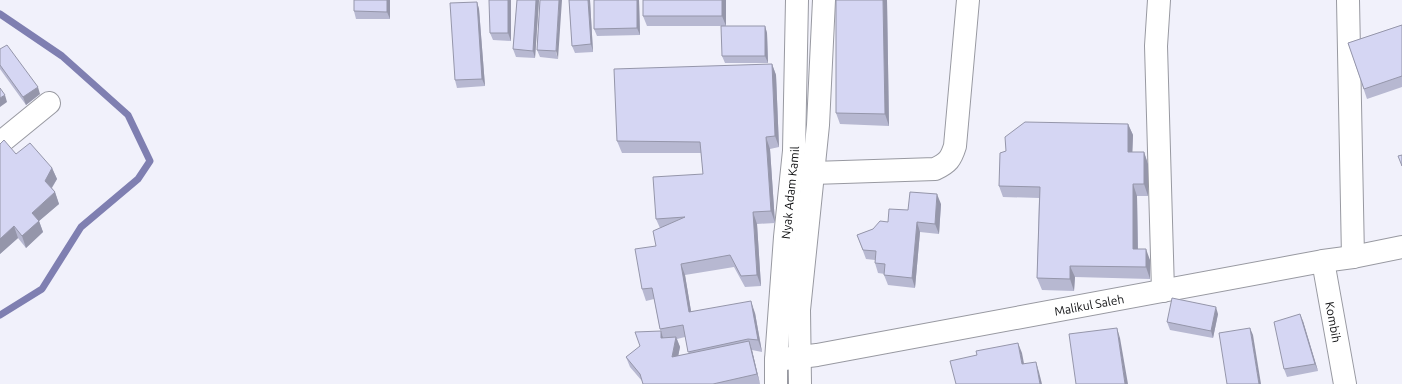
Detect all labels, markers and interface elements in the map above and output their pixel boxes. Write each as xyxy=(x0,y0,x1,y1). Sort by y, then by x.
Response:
street label: Nyak Adam Kamil xyxy=(778,146,801,240)
street label: Malikul Saleh xyxy=(1053,292,1125,317)
street label: Kombih xyxy=(1324,301,1344,344)

